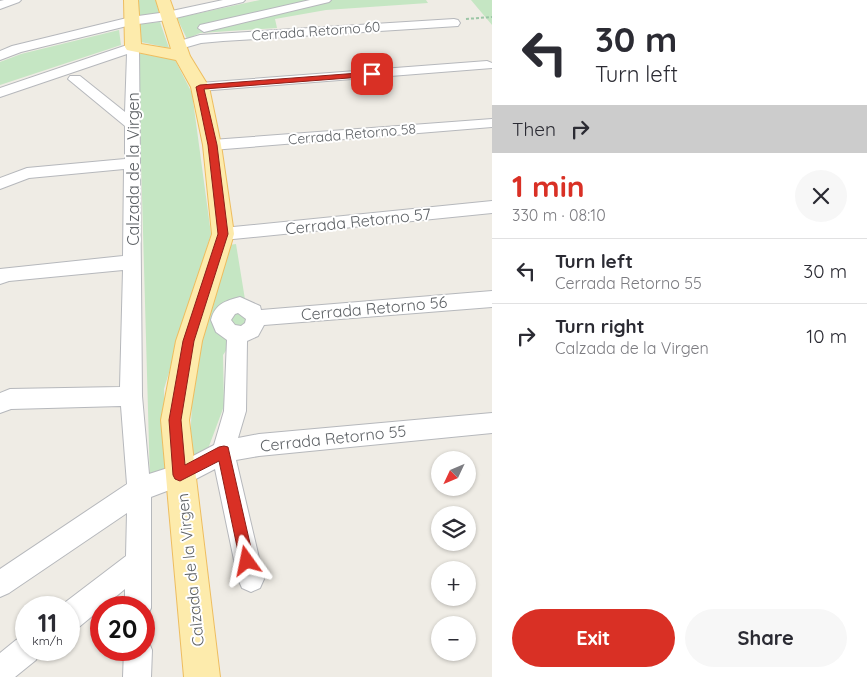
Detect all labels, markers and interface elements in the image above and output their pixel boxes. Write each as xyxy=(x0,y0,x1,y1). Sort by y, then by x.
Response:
text: 30 m xyxy=(595,17,677,61)
street label: Cerrada Retorno 60 xyxy=(251,18,381,44)
icon: left xyxy=(512,20,577,85)
pin xyxy=(351,53,393,95)
icon: arrive xyxy=(358,60,386,88)
text: Turn left xyxy=(595,60,678,88)
street label: Calzada de la Virgen xyxy=(123,92,143,246)
icon: right xyxy=(566,115,594,143)
text: Then xyxy=(512,117,556,141)
street label: Cerrada Retorno 58 xyxy=(287,119,417,149)
text: 1 min xyxy=(512,167,585,205)
button: close xyxy=(795,170,847,222)
street label: Cerrada Retorno 57 xyxy=(284,203,432,239)
text: 330 m · 08:10 xyxy=(512,205,606,225)
text: Turn left xyxy=(555,249,633,273)
icon: left xyxy=(512,257,540,285)
text: 30 m xyxy=(803,259,847,283)
text: Cerrada Retorno 55 xyxy=(555,273,702,293)
street label: Cerrada Retorno 56 xyxy=(300,292,448,324)
text: Turn right xyxy=(555,314,644,338)
icon: right xyxy=(512,322,540,350)
text: 10 m xyxy=(806,324,847,348)
text: Calzada de la Virgen xyxy=(555,338,709,358)
street label: Cerrada Retorno 55 xyxy=(259,420,407,456)
north arrow xyxy=(431,451,476,496)
map controls xyxy=(431,451,476,661)
street label: Calzada de la Virgen xyxy=(172,493,208,647)
button: layers xyxy=(431,506,476,551)
position arrow xyxy=(220,534,272,586)
button: + xyxy=(431,561,476,606)
speed limit sign: 20 xyxy=(90,596,155,661)
text: 11 xyxy=(38,607,57,638)
button: Exit xyxy=(512,609,675,667)
button: Share xyxy=(685,609,847,667)
button: − xyxy=(431,616,476,661)
text: km/h xyxy=(32,633,63,648)

